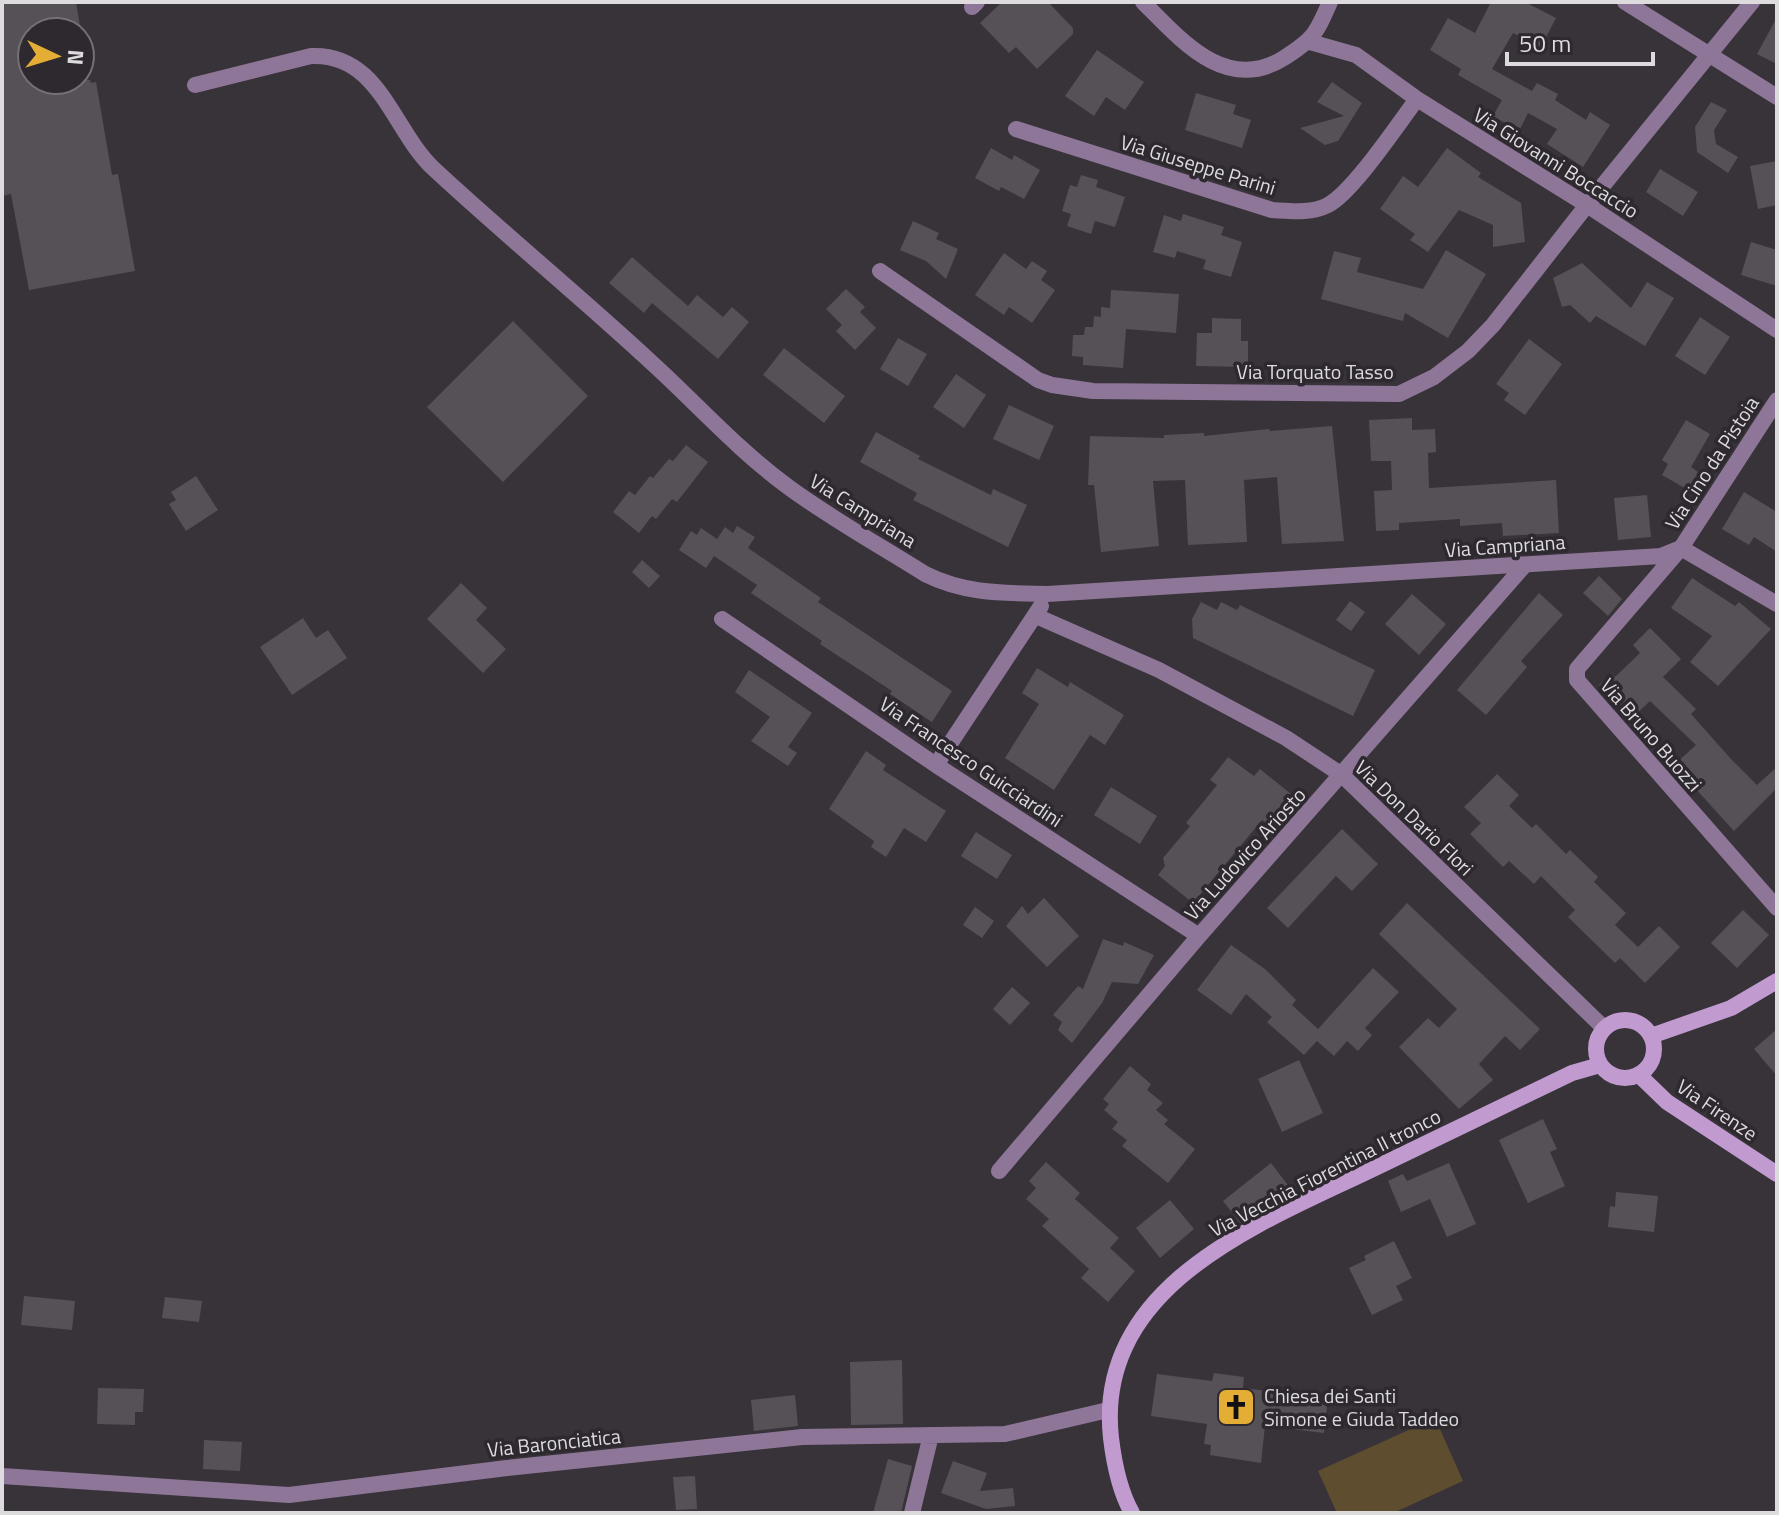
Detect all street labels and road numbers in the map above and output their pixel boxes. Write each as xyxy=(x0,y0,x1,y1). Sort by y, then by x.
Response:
street label: Via Giovanni Boccaccio xyxy=(1468,99,1645,226)
street label: Via Giuseppe Parini xyxy=(1117,126,1280,203)
street label: Via Torquato Tasso xyxy=(1236,356,1394,387)
street label: Via Cino da Pistoia xyxy=(1657,390,1766,536)
street label: Via Campriana xyxy=(804,465,923,556)
street label: Via Campriana xyxy=(1444,526,1566,565)
street label: Via Bruno Buozzi xyxy=(1593,671,1710,798)
street label: Via Francesco Guicciardini xyxy=(873,688,1069,835)
street label: Via Don Dario Flori xyxy=(1348,753,1481,883)
street label: Via Ludovico Ariosto xyxy=(1176,780,1313,927)
street label: Via Firenze xyxy=(1670,1071,1764,1148)
street label: Via Vecchia Fiorentina II tronco xyxy=(1204,1101,1446,1245)
street label: Via Baronciatica xyxy=(486,1420,622,1465)

